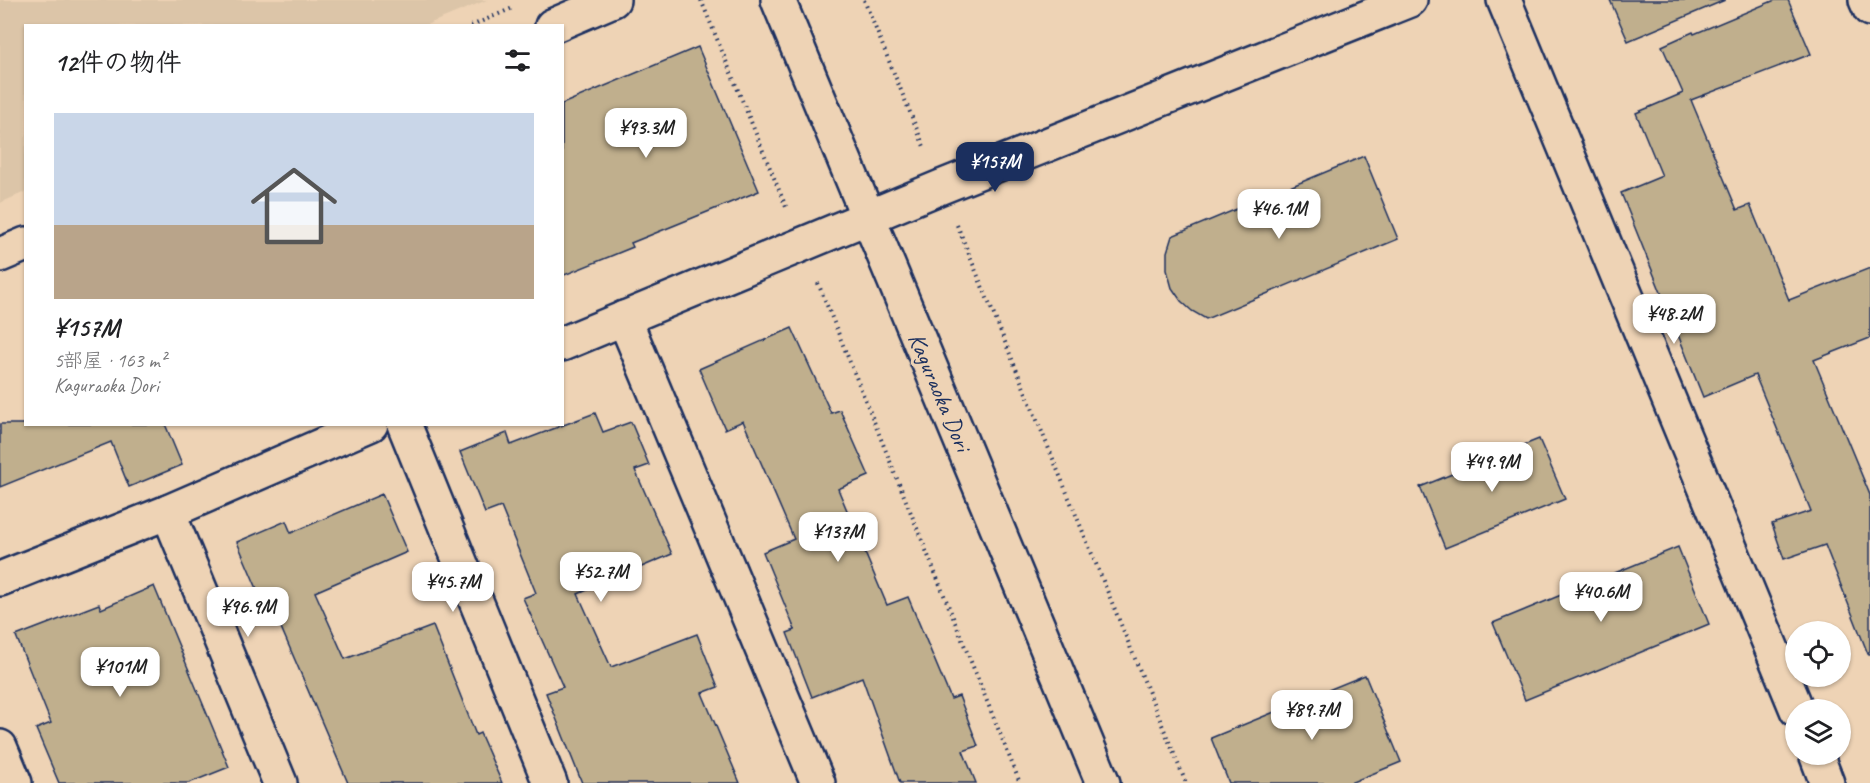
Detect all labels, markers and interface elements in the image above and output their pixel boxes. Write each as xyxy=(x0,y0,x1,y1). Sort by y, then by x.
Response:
icon: filters xyxy=(501,44,534,77)
text: 12件の物件 xyxy=(54,46,181,79)
pin: ¥93.3M xyxy=(597,108,695,159)
text: ¥93.3M xyxy=(619,115,673,140)
pin: ¥157M xyxy=(953,142,1037,193)
text: ¥157M xyxy=(970,149,1020,174)
icon: home xyxy=(240,152,348,260)
pin: ¥46.1M xyxy=(1230,189,1328,240)
text: ¥46.1M xyxy=(1252,196,1306,221)
pin: ¥48.2M xyxy=(1625,294,1723,345)
text: ¥48.2M xyxy=(1647,301,1701,326)
text: ¥157M xyxy=(54,311,119,344)
street label: Kaguraoka Dori xyxy=(902,328,979,458)
text: 5部屋 · 163 m² xyxy=(54,348,166,373)
text: Kaguraoka Dori xyxy=(54,373,159,398)
pin: ¥49.9M xyxy=(1443,442,1541,493)
text: ¥49.9M xyxy=(1465,449,1519,474)
pin: ¥137M xyxy=(796,512,880,563)
text: ¥137M xyxy=(813,519,863,544)
pin: ¥52.7M xyxy=(552,552,650,603)
text: ¥52.7M xyxy=(574,559,628,584)
pin: ¥45.7M xyxy=(404,562,502,613)
text: ¥45.7M xyxy=(426,569,480,594)
pin: ¥40.6M xyxy=(1552,572,1650,623)
text: ¥40.6M xyxy=(1574,579,1628,604)
pin: ¥96.9M xyxy=(199,587,297,638)
text: ¥96.9M xyxy=(221,594,275,619)
map controls xyxy=(1785,621,1851,765)
button: locate xyxy=(1785,621,1851,687)
pin: ¥101M xyxy=(78,647,162,698)
text: ¥101M xyxy=(95,654,145,679)
pin: ¥89.7M xyxy=(1263,690,1361,741)
text: ¥89.7M xyxy=(1285,697,1339,722)
button: layers xyxy=(1785,699,1851,765)

